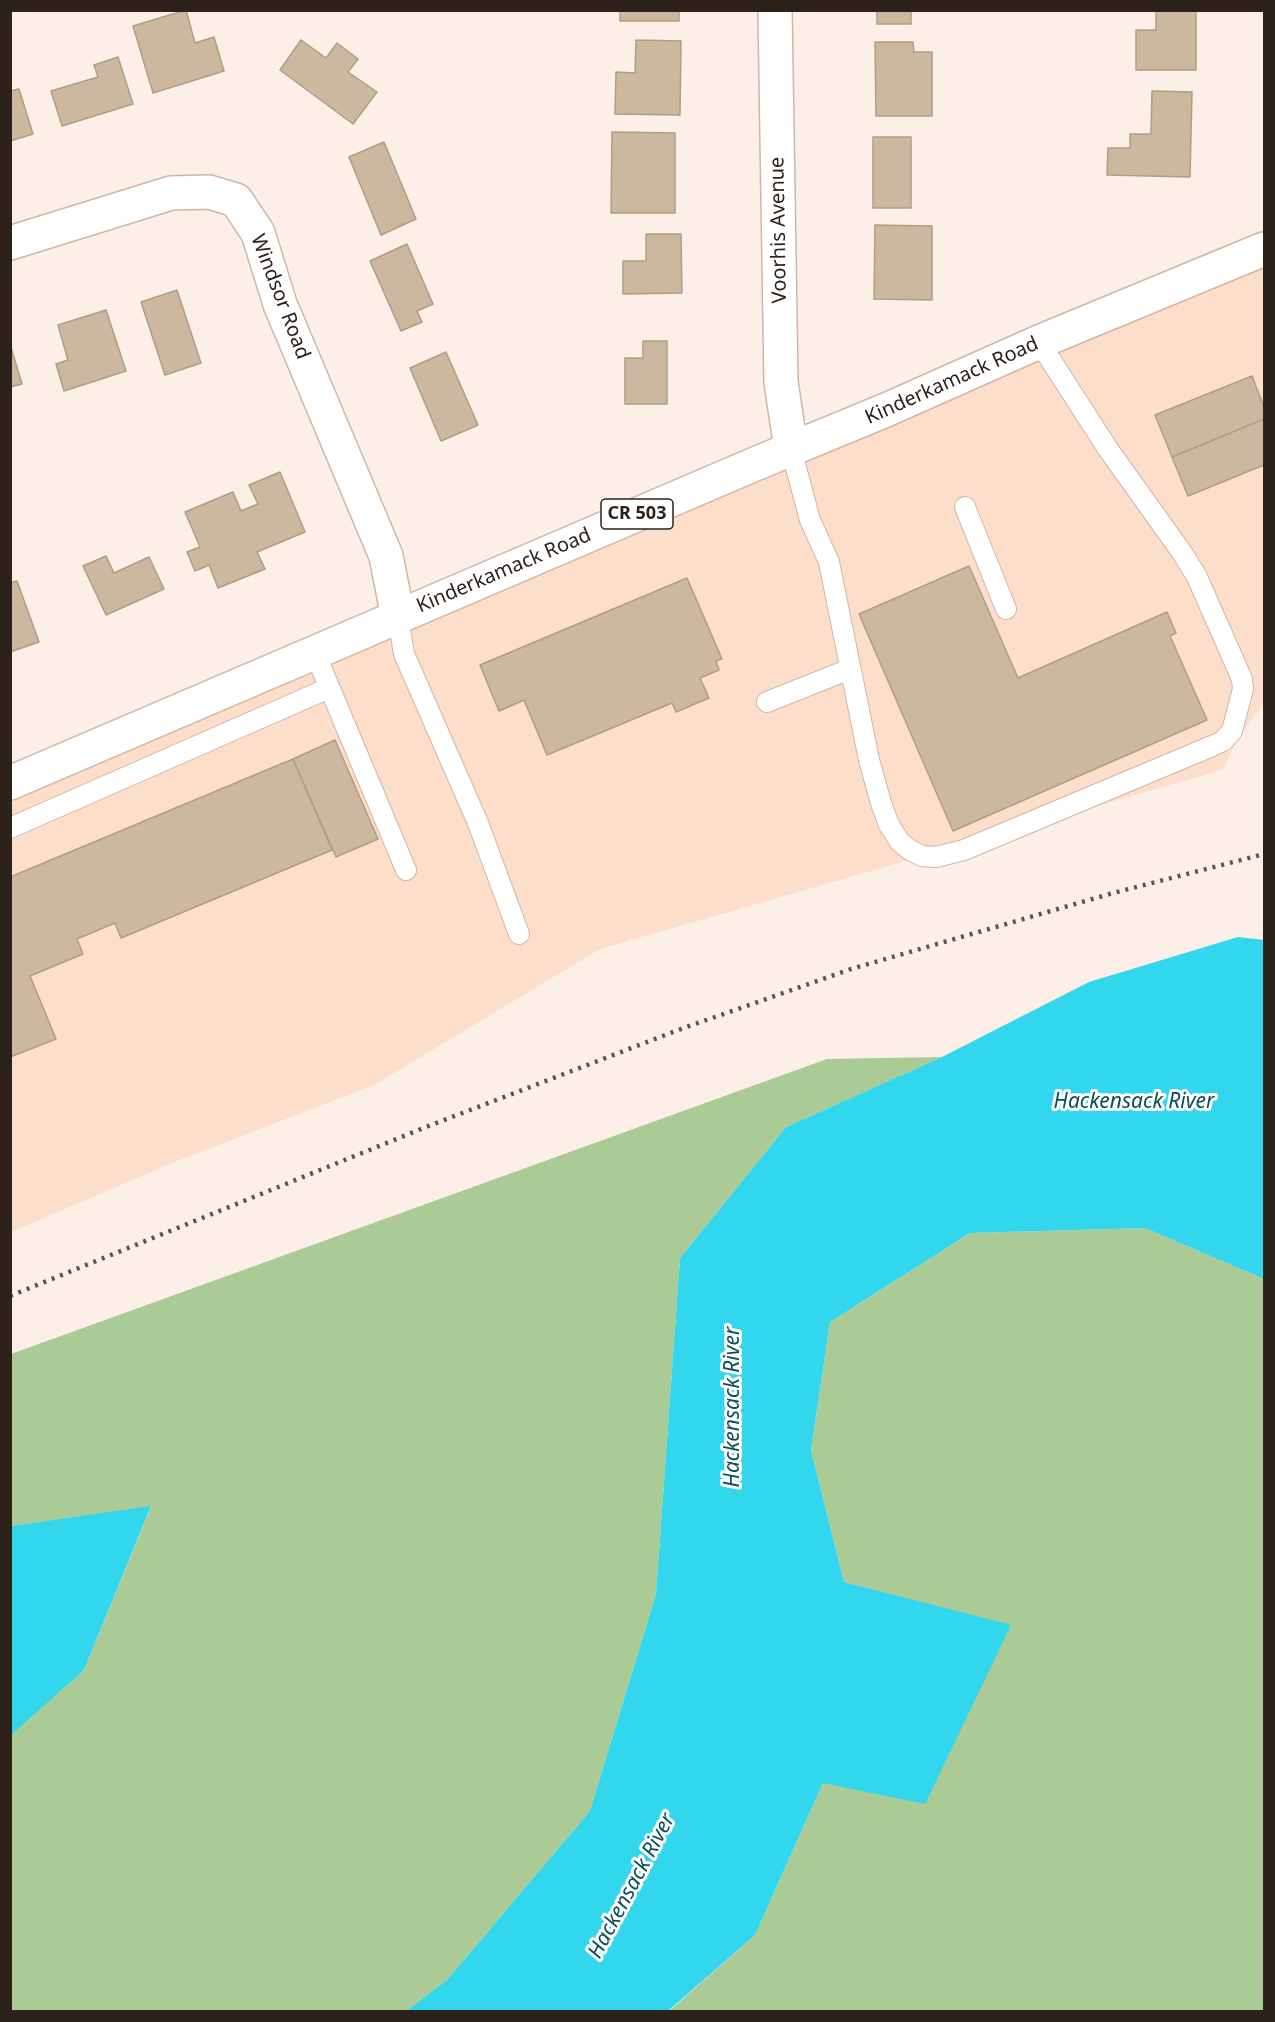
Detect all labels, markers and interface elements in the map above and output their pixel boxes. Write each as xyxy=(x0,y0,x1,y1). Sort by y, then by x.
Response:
street label: Voorhis Avenue xyxy=(766,157,792,303)
street label: Windsor Road xyxy=(245,231,315,363)
street label: Kinderkamack Road xyxy=(862,332,1042,430)
road number: CR 503 xyxy=(601,499,673,529)
street label: Kinderkamack Road xyxy=(413,523,595,619)
water label: Hackensack River xyxy=(1054,1089,1214,1115)
water label: Hackensack River xyxy=(720,1327,746,1487)
water label: Hackensack River xyxy=(583,1809,681,1963)

